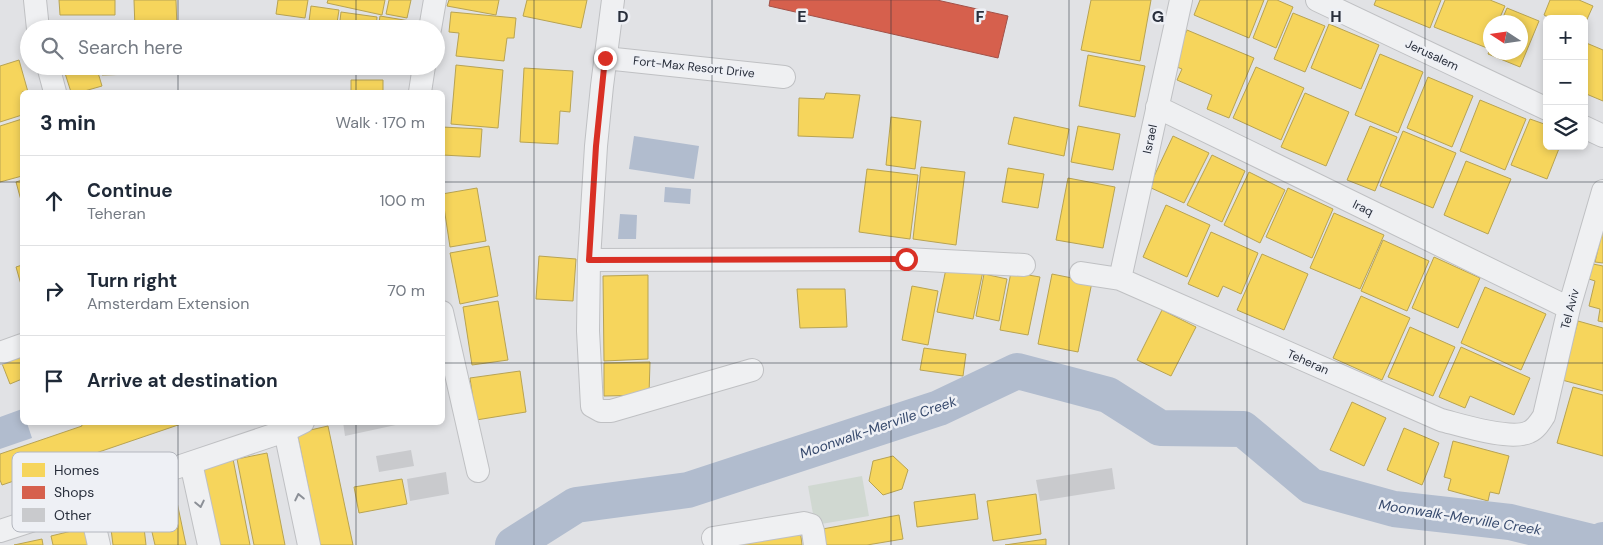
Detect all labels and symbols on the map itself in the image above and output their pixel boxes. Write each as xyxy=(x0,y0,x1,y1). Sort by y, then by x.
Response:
text: D xyxy=(617,6,629,27)
text: E xyxy=(797,6,807,27)
text: F xyxy=(976,6,985,27)
text: G xyxy=(1152,6,1164,27)
text: H xyxy=(1330,6,1342,27)
north arrow xyxy=(1483,15,1528,60)
street label: Jerusalem xyxy=(1403,36,1461,74)
route end xyxy=(594,47,617,70)
street label: Fort-Max Resort Drive xyxy=(632,53,756,81)
street label: Israel xyxy=(1139,123,1161,155)
street label: Iraq xyxy=(1350,196,1376,220)
route start xyxy=(895,248,918,271)
street label: Tel Aviv xyxy=(1557,286,1583,331)
street label: Teheran xyxy=(1285,346,1331,378)
water label: Moonwalk-Merville Creek xyxy=(797,391,960,462)
legend xyxy=(12,452,178,532)
text: Homes xyxy=(54,461,99,479)
text: Shops xyxy=(54,483,94,501)
one-way arrow xyxy=(294,493,305,502)
water label: Moonwalk-Merville Creek xyxy=(1377,495,1543,539)
one-way arrow xyxy=(194,500,205,509)
text: Other xyxy=(54,506,92,524)

